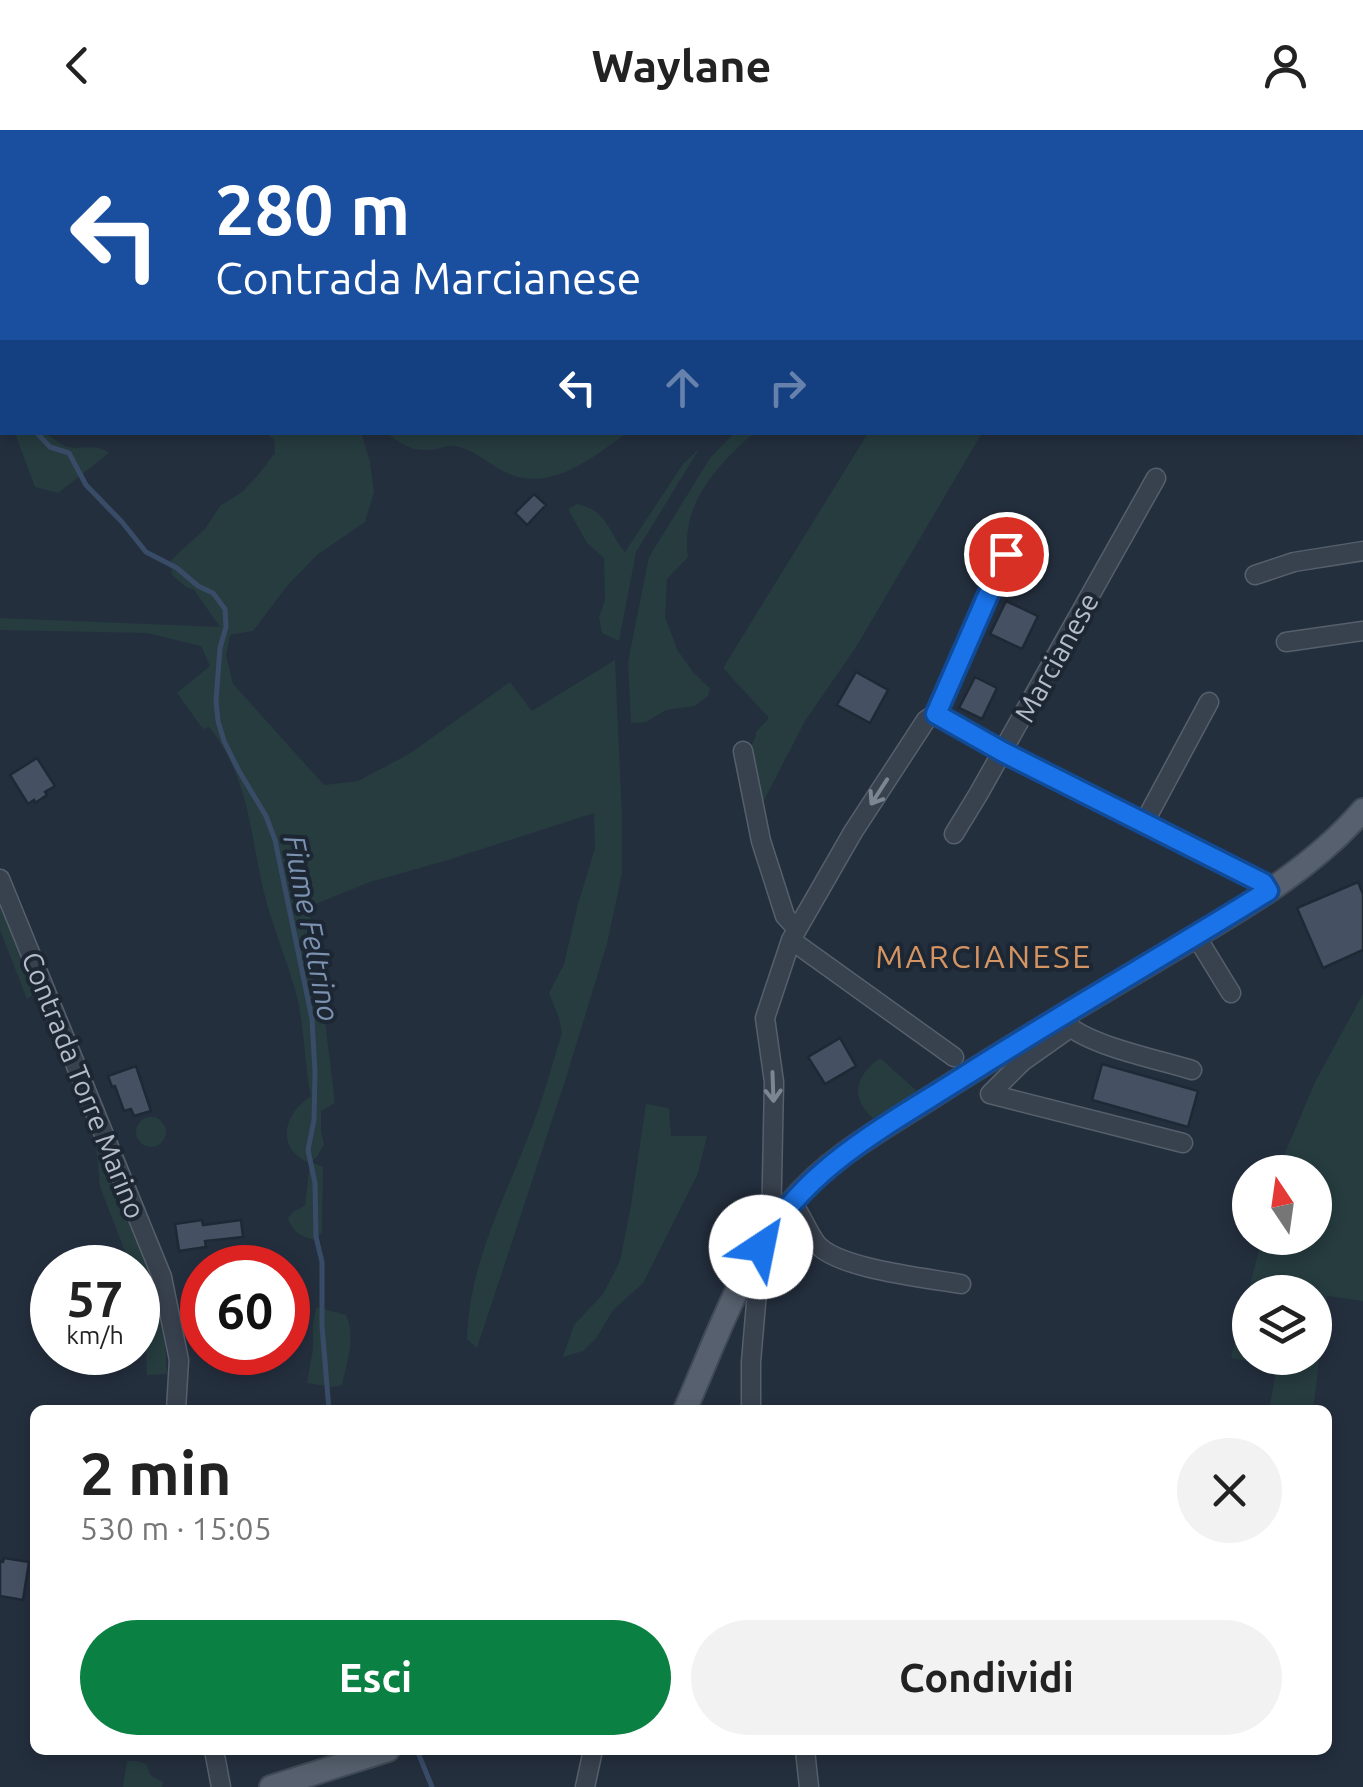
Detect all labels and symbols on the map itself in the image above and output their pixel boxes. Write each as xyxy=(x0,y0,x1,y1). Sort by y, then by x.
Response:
pin xyxy=(964,512,1049,597)
street label: Marcianese xyxy=(1008,587,1104,727)
one-way arrow xyxy=(869,777,890,805)
water label: Fiume Feltrino xyxy=(277,832,347,1024)
district label: MARCIANESE xyxy=(875,938,1093,974)
street label: Contrada Torre Marino xyxy=(16,947,152,1223)
one-way arrow xyxy=(764,1071,783,1103)
north arrow xyxy=(1232,1155,1332,1255)
position arrow xyxy=(709,1195,813,1299)
speed limit sign: 60 xyxy=(180,1245,310,1375)

